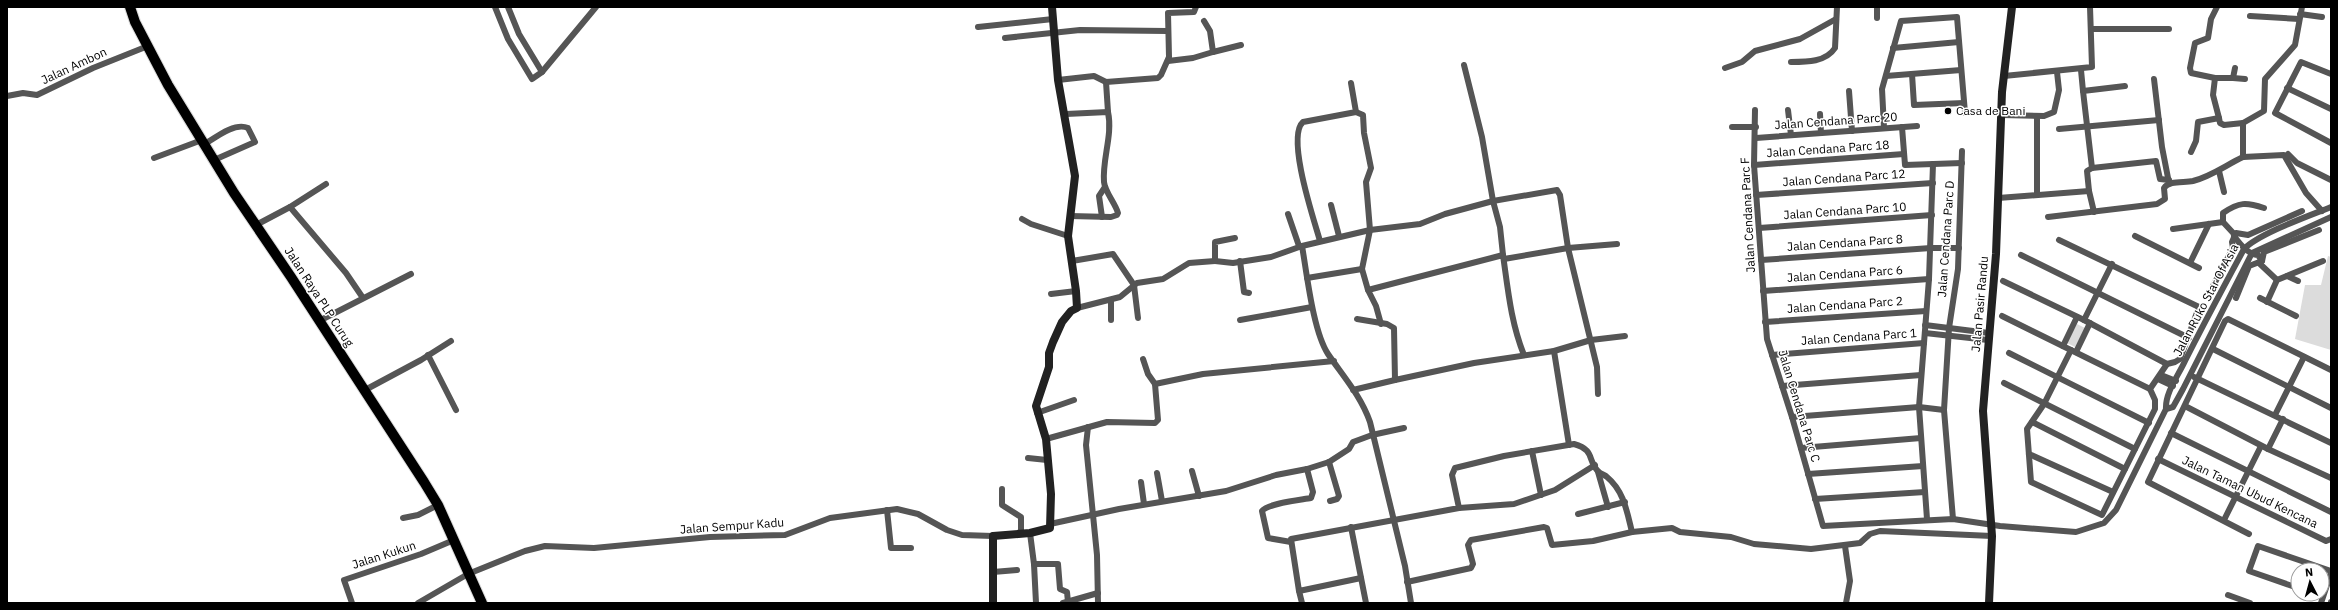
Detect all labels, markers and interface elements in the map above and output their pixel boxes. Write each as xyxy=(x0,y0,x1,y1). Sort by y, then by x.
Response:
street label: Jalan Ambon xyxy=(39,44,109,87)
place label: Casa de Bani xyxy=(1956,103,2025,118)
marker: Casa de Bani xyxy=(1943,106,1953,116)
street label: Jalan Cendana Parc 20 xyxy=(1774,109,1898,132)
street label: Jalan Cendana Parc 18 xyxy=(1766,137,1890,160)
street label: Jalan Cendana Parc F xyxy=(1737,157,1758,273)
street label: Jalan Cendana Parc 12 xyxy=(1782,166,1906,189)
street label: Jalan Cendana Parc D xyxy=(1934,180,1957,298)
street label: Jalan Cendana Parc 10 xyxy=(1783,199,1907,222)
street label: Jalan Cendana Parc 8 xyxy=(1787,231,1903,254)
street label: Jalan Ruko Star Of Asia xyxy=(2170,241,2242,358)
street label: Jalan Raya PLP Curug xyxy=(282,244,358,350)
street label: Jalan Pasir Randu xyxy=(1968,255,1991,352)
street label: Jalan Cendana Parc 6 xyxy=(1787,262,1903,285)
street label: Jalan Cendana Parc 2 xyxy=(1787,293,1903,316)
street label: Jalan Cendana Parc 1 xyxy=(1801,325,1917,348)
street label: Jalan Cendana Parc C xyxy=(1775,348,1824,464)
street label: Jalan Taman Ubud Kencana xyxy=(2180,452,2321,531)
street label: Jalan Sempur Kadu xyxy=(679,514,785,537)
street label: Jalan Kukun xyxy=(350,537,418,572)
north arrow xyxy=(2290,562,2330,602)
text: N xyxy=(2304,565,2314,579)

